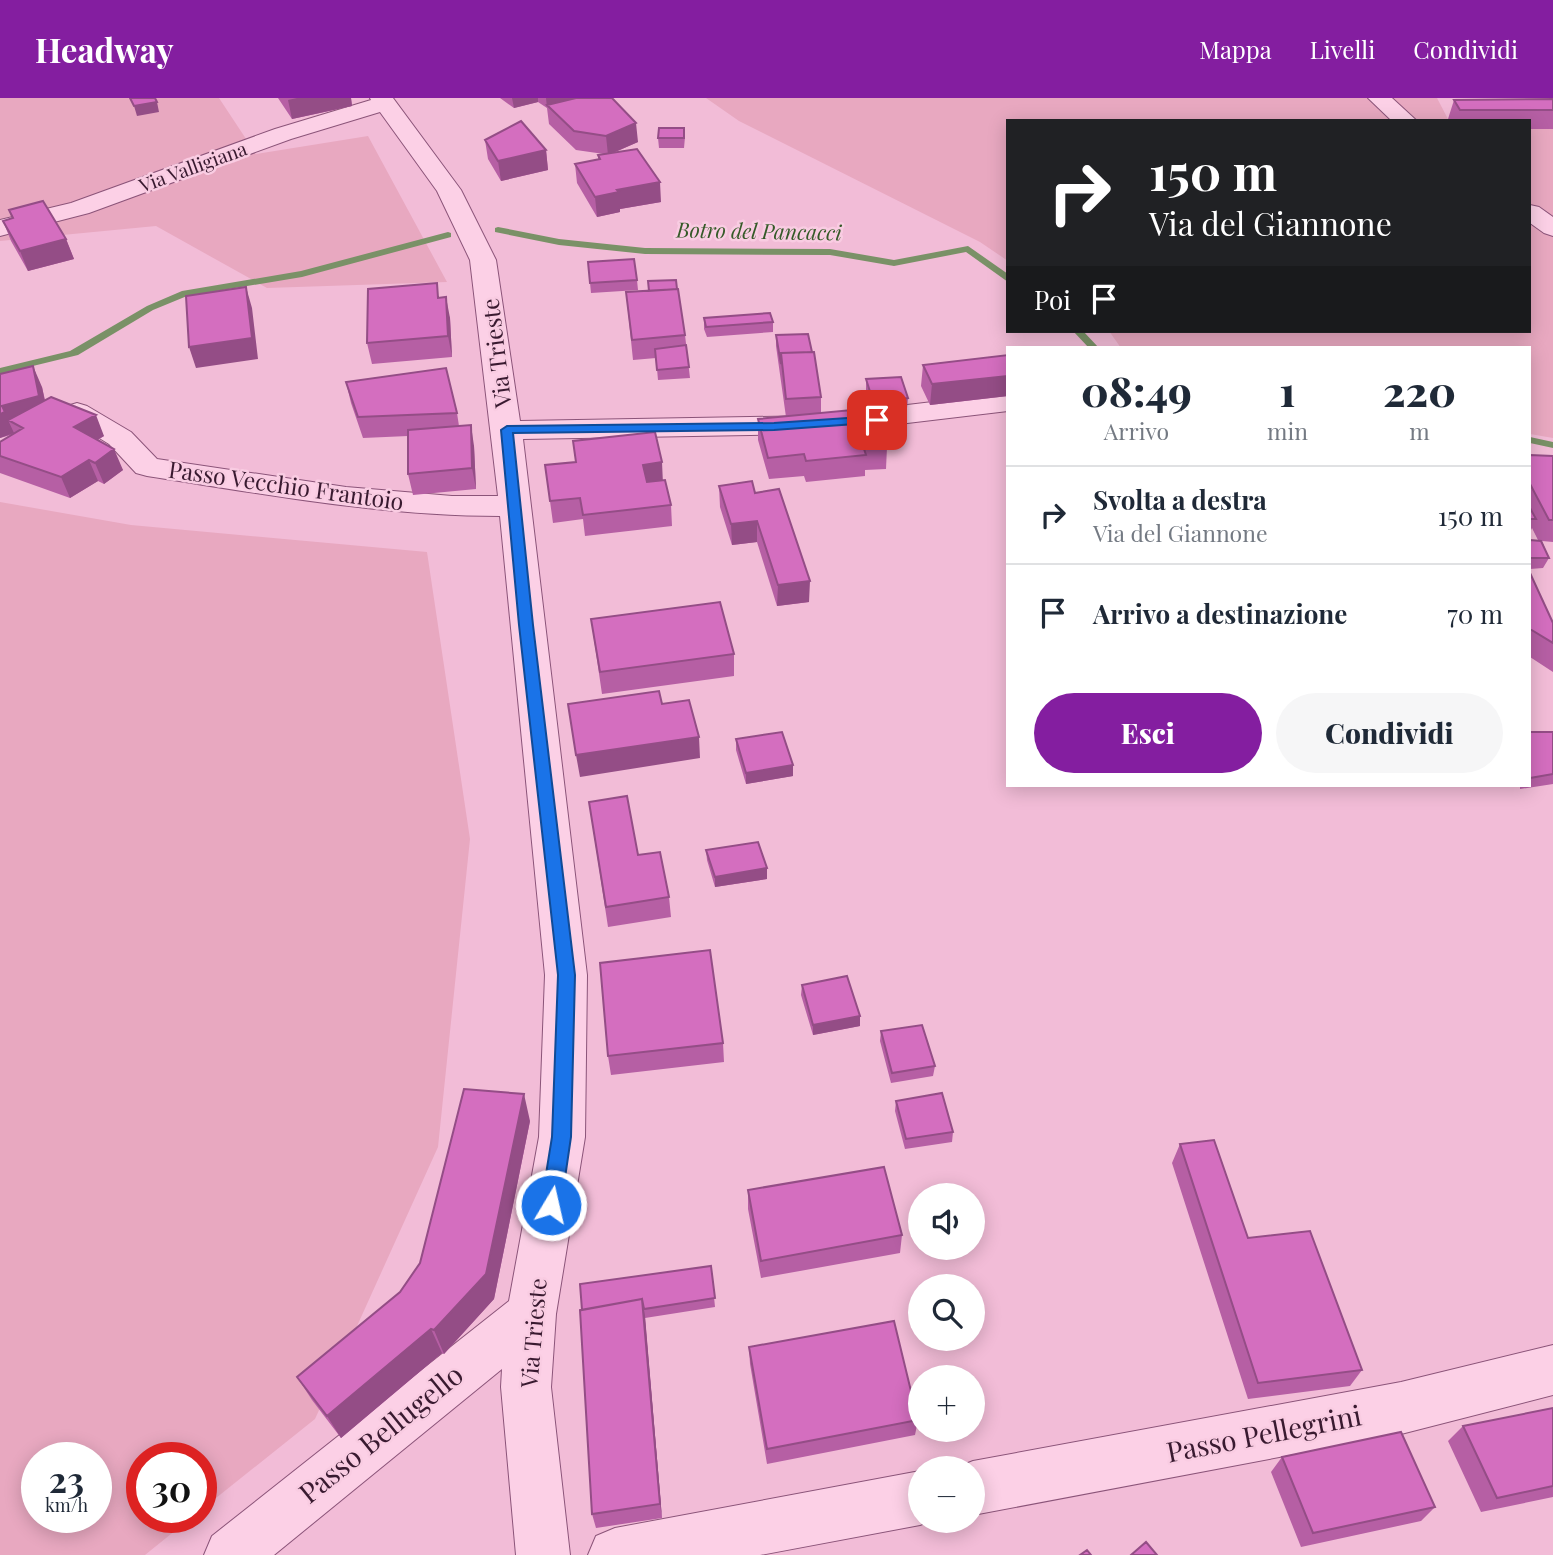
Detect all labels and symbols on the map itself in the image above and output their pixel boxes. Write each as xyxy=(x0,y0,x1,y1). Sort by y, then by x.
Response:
street label: Via Valligiana xyxy=(134,134,251,198)
water label: Botro del Pancacci xyxy=(675,215,843,245)
street label: Via Trieste xyxy=(473,297,518,411)
pin xyxy=(847,390,907,450)
street label: Passo Vecchio Frantoio xyxy=(167,453,406,516)
position arrow xyxy=(514,1168,588,1242)
street label: Via Trieste xyxy=(512,1277,553,1390)
street label: Passo Bellugello xyxy=(290,1355,470,1510)
street label: Passo Pellegrini xyxy=(1163,1395,1364,1470)
speed limit sign: 30 xyxy=(126,1442,217,1533)

